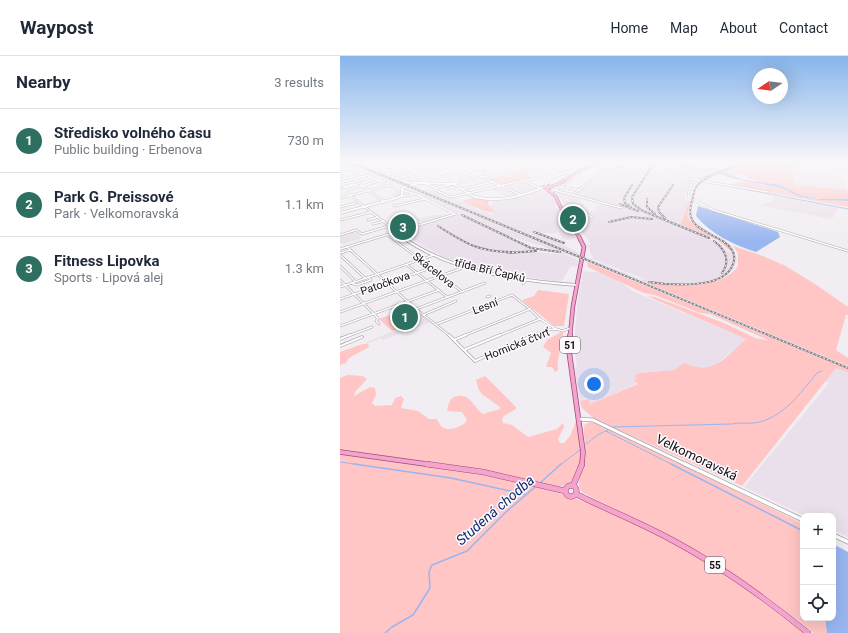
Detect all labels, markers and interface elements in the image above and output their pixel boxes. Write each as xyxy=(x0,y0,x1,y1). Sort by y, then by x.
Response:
text: Waypost xyxy=(20,16,94,39)
text: Home xyxy=(610,20,648,36)
text: Map xyxy=(670,20,698,36)
text: About xyxy=(720,20,757,36)
text: Contact xyxy=(779,20,828,36)
north arrow xyxy=(752,68,788,104)
text: Nearby xyxy=(16,72,71,92)
text: 3 results xyxy=(274,75,324,90)
text: Středisko volného času xyxy=(54,124,211,142)
text: 1 xyxy=(25,133,33,148)
text: 730 m xyxy=(287,133,324,148)
text: Public building · Erbenova xyxy=(54,142,202,157)
text: Park G. Preissové xyxy=(54,188,174,206)
text: 2 xyxy=(25,197,33,212)
text: 1.1 km xyxy=(285,197,324,212)
pin: 2 xyxy=(560,204,586,234)
text: Park · Velkomoravská xyxy=(54,206,179,221)
pin: 3 xyxy=(390,212,416,242)
street label: Skácelova xyxy=(410,250,457,291)
text: Fitness Lipovka xyxy=(54,252,159,270)
street label: třída Bří Čapků xyxy=(453,255,527,285)
text: 3 xyxy=(25,261,33,276)
text: 1.3 km xyxy=(285,261,324,276)
street label: Patočkova xyxy=(359,269,412,298)
text: Sports · Lipová alej xyxy=(54,270,163,285)
street label: Lesní xyxy=(471,295,501,317)
pin: 1 xyxy=(392,302,418,332)
street label: Hornická čtvrť xyxy=(483,325,553,363)
road number: 51 xyxy=(560,337,580,353)
your location xyxy=(584,374,604,394)
street label: Velkomoravská xyxy=(654,431,740,484)
water label: Studená chodba xyxy=(453,472,537,548)
map controls xyxy=(800,513,836,621)
button: + xyxy=(800,513,836,549)
button: − xyxy=(800,549,836,585)
road number: 55 xyxy=(705,557,725,573)
button: locate xyxy=(800,585,836,621)

